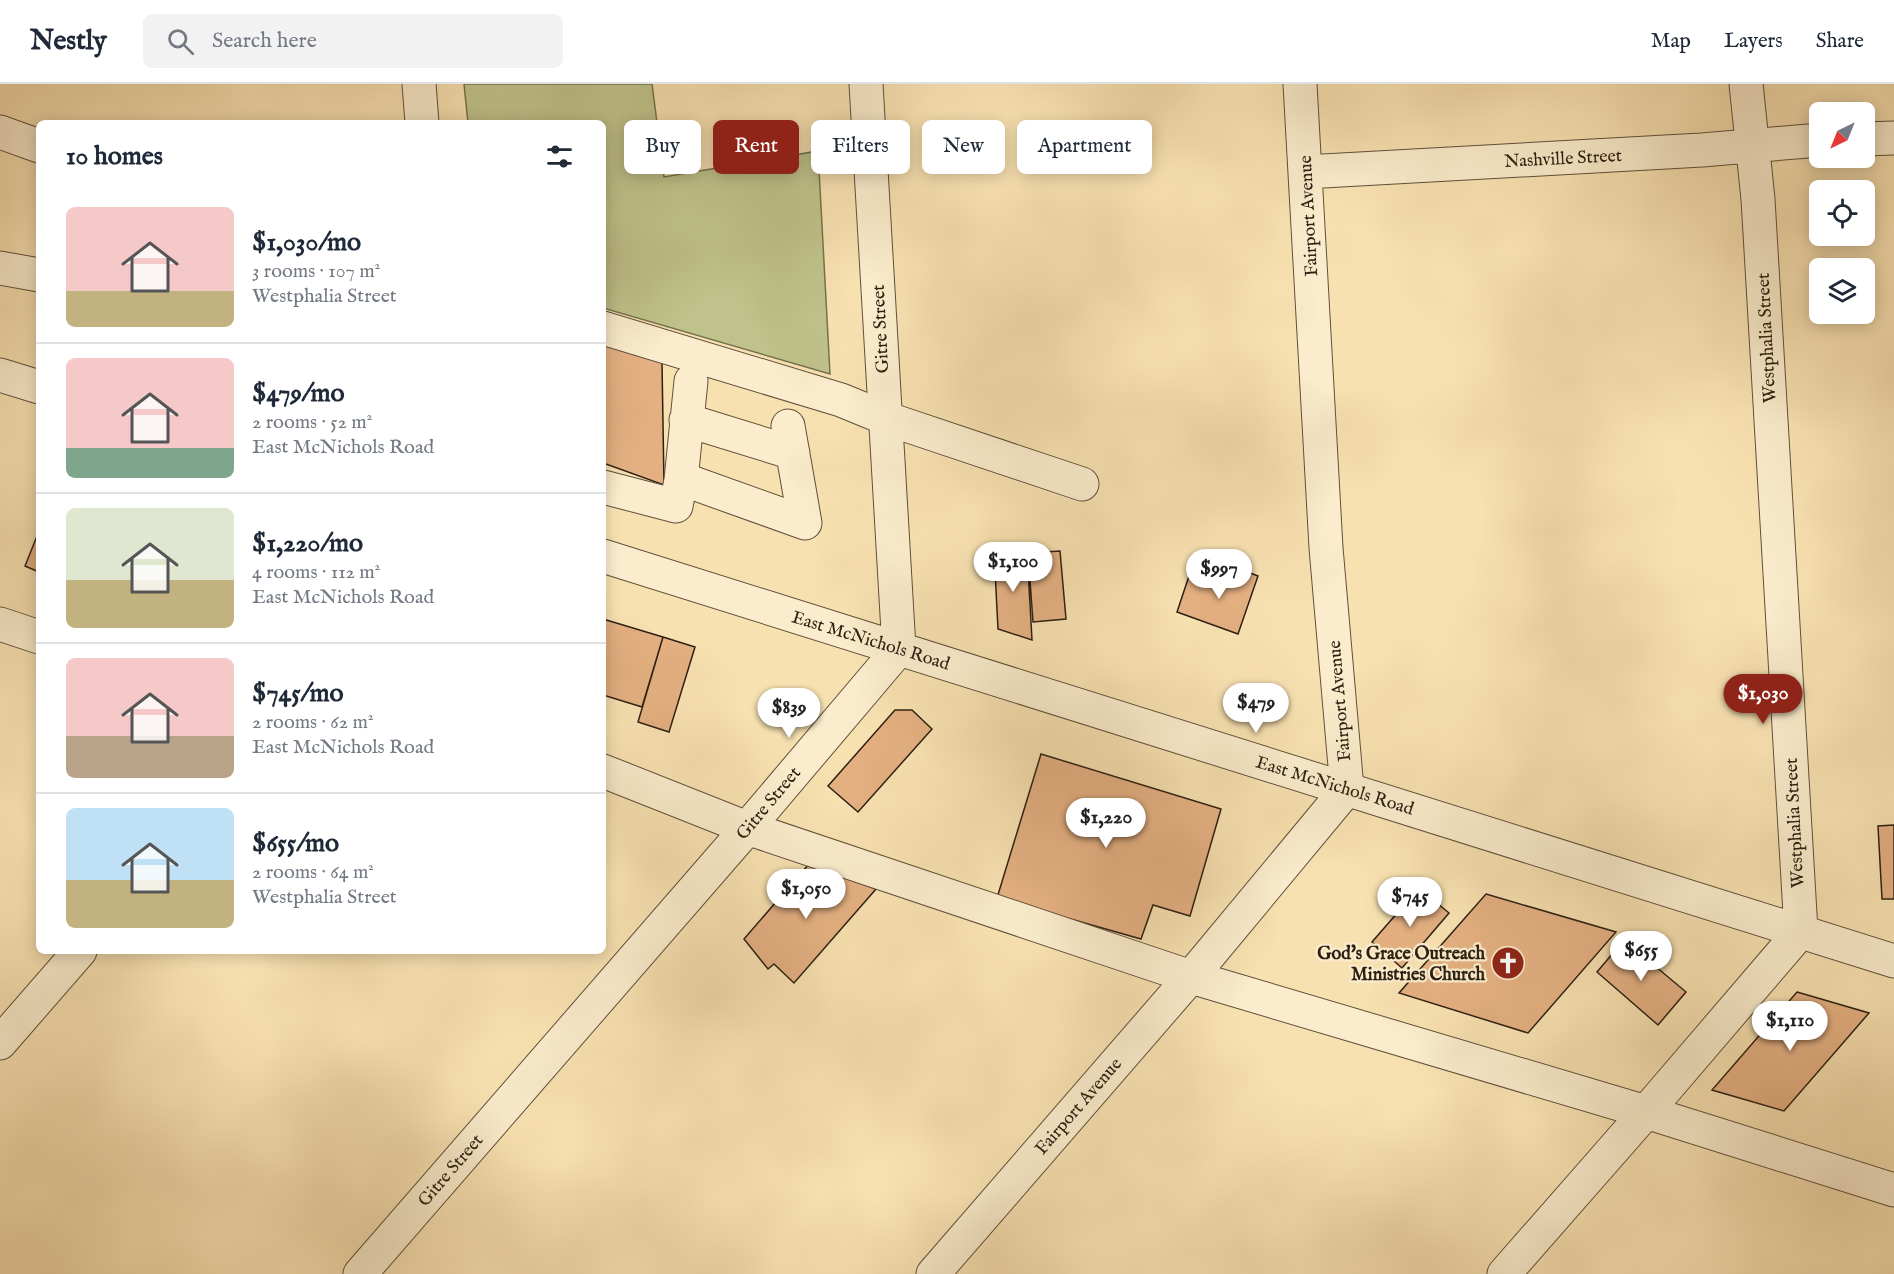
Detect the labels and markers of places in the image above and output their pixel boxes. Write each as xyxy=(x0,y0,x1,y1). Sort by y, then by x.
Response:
pin: $1,100 xyxy=(964,542,1062,593)
pin: $997 xyxy=(1183,549,1255,600)
pin: $1,030 xyxy=(1714,674,1812,725)
pin: $479 xyxy=(1220,683,1292,734)
pin: $839 xyxy=(753,688,825,739)
pin: $1,220 xyxy=(1057,798,1155,849)
pin: $1,050 xyxy=(757,869,855,920)
pin: $745 xyxy=(1374,877,1446,928)
pin: $655 xyxy=(1605,931,1677,982)
place label: God's Grace Outreach Ministries Church xyxy=(1317,943,1485,987)
church icon: God's Grace Outreach Ministries Church xyxy=(1490,945,1526,981)
pin: $1,110 xyxy=(1741,1001,1839,1052)

